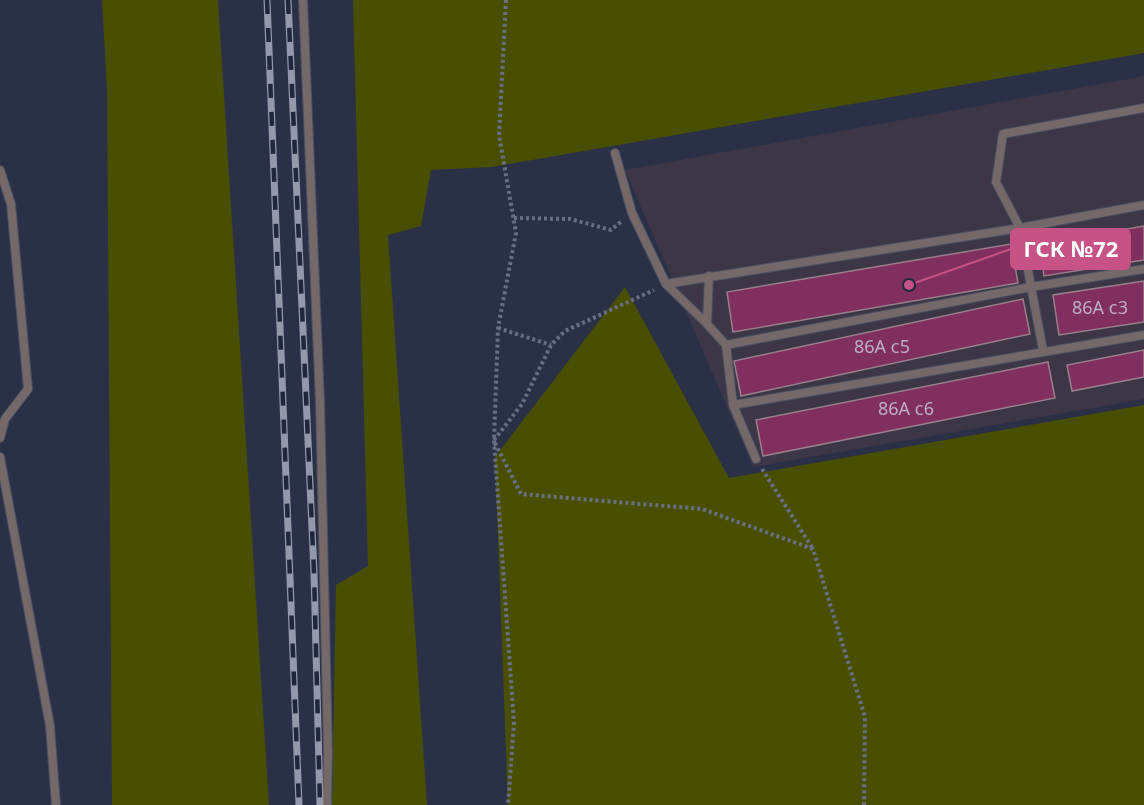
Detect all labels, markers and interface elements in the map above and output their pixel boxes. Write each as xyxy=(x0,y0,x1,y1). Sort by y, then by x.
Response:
callout: ГСК №72 xyxy=(1011,229,1130,269)
text: ГСК №72 xyxy=(1024,233,1118,263)
house number: 86А с3 xyxy=(1072,295,1128,319)
house number: 86А с5 xyxy=(854,334,910,358)
house number: 86А с6 xyxy=(878,396,934,420)

